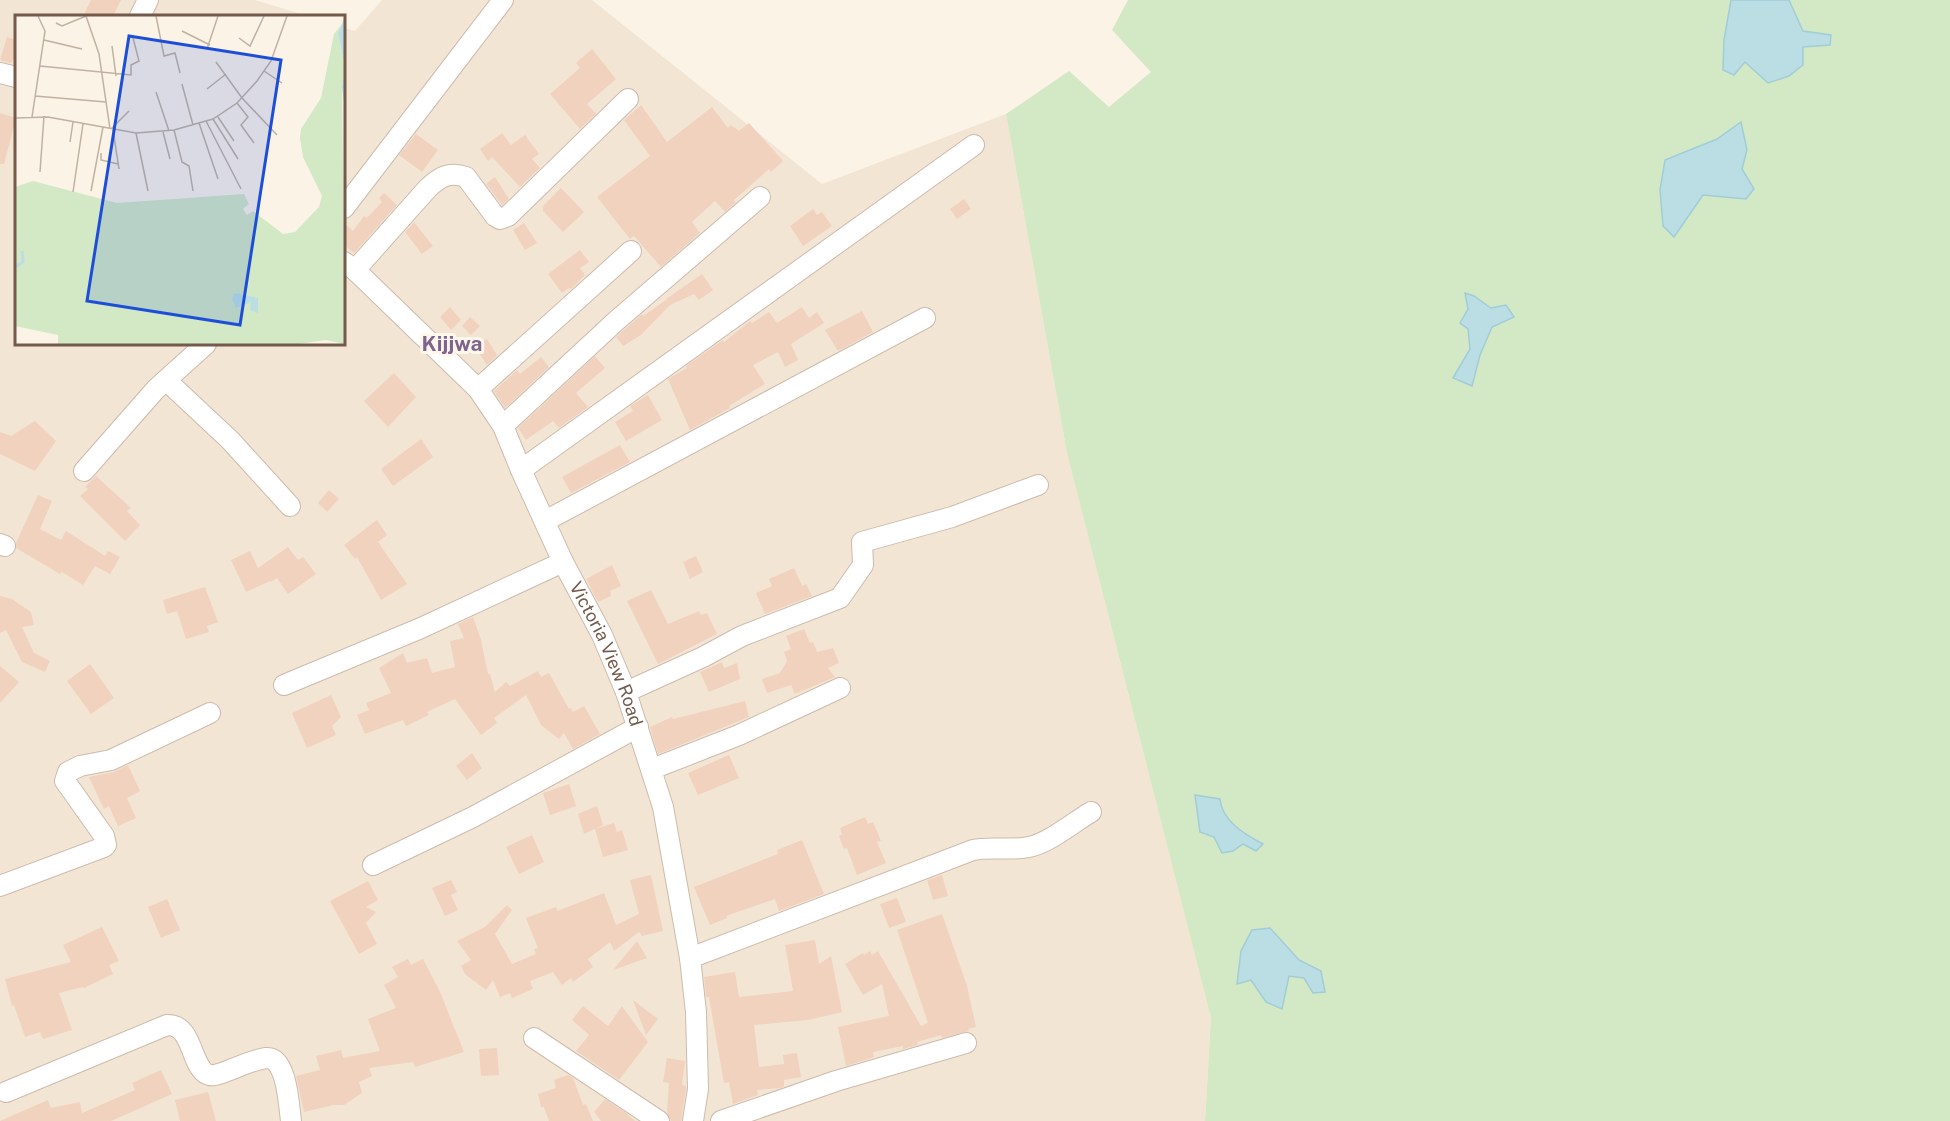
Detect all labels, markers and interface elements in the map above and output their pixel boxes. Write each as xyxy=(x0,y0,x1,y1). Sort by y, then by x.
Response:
inset map xyxy=(15,15,345,345)
district label: Kijjwa xyxy=(422,331,482,356)
street label: Victoria View Road xyxy=(565,578,647,729)

